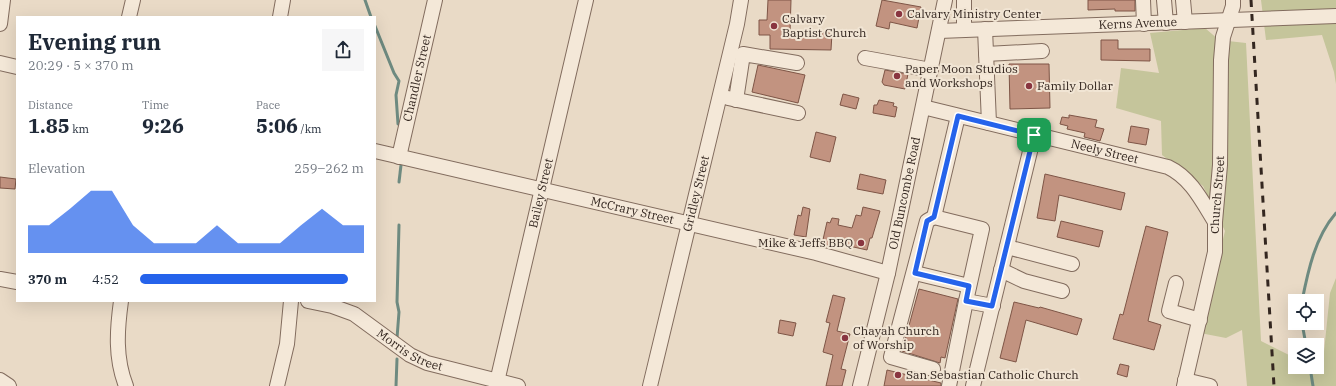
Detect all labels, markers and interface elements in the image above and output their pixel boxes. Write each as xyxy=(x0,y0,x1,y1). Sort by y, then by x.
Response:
place label: Calvary Ministry Center xyxy=(907,6,1041,21)
marker: Calvary Ministry Center xyxy=(894,9,904,19)
place label: Calvary Baptist Church xyxy=(782,11,867,40)
street label: Kerns Avenue xyxy=(1098,14,1177,32)
marker: Calvary Baptist Church xyxy=(769,21,779,31)
text: Evening run xyxy=(28,27,161,56)
button: share xyxy=(322,29,364,71)
street label: Chandler Street xyxy=(399,33,434,123)
text: 20:29 · 5 × 370 m xyxy=(28,57,134,74)
place label: Paper Moon Studios and Workshops xyxy=(905,61,1018,90)
marker: Paper Moon Studios and Workshops xyxy=(892,71,902,81)
place label: Family Dollar xyxy=(1037,78,1114,93)
marker: Family Dollar xyxy=(1024,81,1034,91)
text: Distance xyxy=(28,98,73,112)
text: Time xyxy=(142,98,169,112)
text: Pace xyxy=(256,98,280,112)
text: 1.85 xyxy=(28,112,70,139)
text: 9:26 xyxy=(142,112,184,139)
text: 5:06 xyxy=(256,112,298,139)
pin xyxy=(1017,118,1051,152)
text: km xyxy=(70,122,89,136)
text: /km xyxy=(298,122,322,136)
icon: arrive xyxy=(1023,124,1045,146)
street label: Old Buncombe Road xyxy=(885,135,923,251)
street label: Neely Street xyxy=(1070,136,1140,166)
street label: Gridley Street xyxy=(679,154,712,233)
street label: Church Street xyxy=(1207,156,1227,234)
street label: Bailey Street xyxy=(525,157,556,230)
text: Elevation xyxy=(28,160,85,177)
text: 259–262 m xyxy=(294,160,364,177)
street label: McCrary Street xyxy=(589,193,675,227)
place label: Mike & Jeffs BBQ xyxy=(758,235,853,250)
marker: Mike & Jeffs BBQ xyxy=(856,238,866,248)
text: 370 m xyxy=(28,271,67,288)
text: 4:52 xyxy=(92,271,119,288)
map controls xyxy=(1288,294,1324,374)
button: locate xyxy=(1288,294,1324,330)
place label: Chayah Church of Worship xyxy=(853,323,940,352)
street label: Morris Street xyxy=(374,325,444,374)
marker: Chayah Church of Worship xyxy=(840,333,850,343)
button: layers xyxy=(1288,338,1324,374)
place label: San Sebastian Catholic Church xyxy=(906,367,1079,382)
marker: San Sebastian Catholic Church xyxy=(893,370,903,380)

